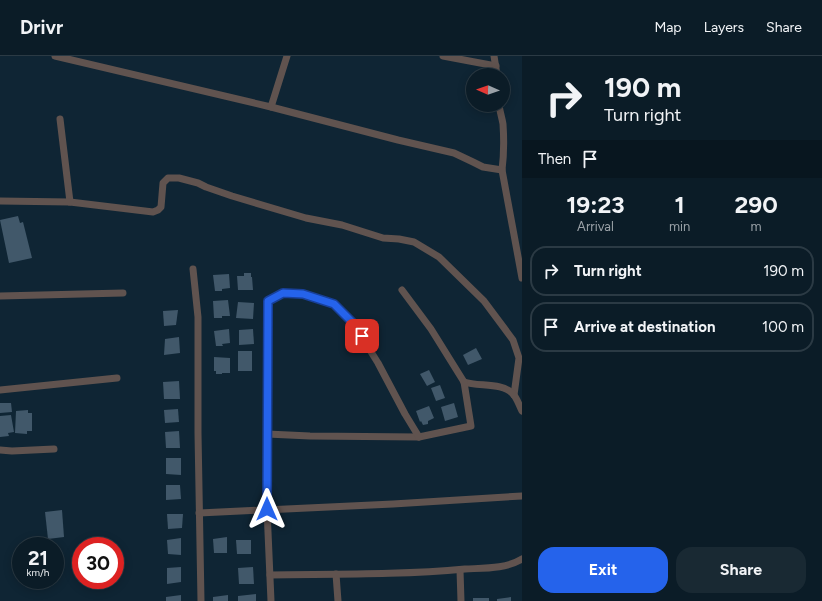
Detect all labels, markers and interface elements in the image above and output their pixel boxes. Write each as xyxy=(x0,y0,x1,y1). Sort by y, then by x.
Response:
text: Drivr xyxy=(20,16,63,39)
text: Map xyxy=(654,19,682,36)
text: Layers xyxy=(704,19,744,36)
text: Share xyxy=(766,19,802,36)
north arrow xyxy=(466,68,510,112)
map controls xyxy=(466,68,510,112)
text: 190 m xyxy=(604,70,681,104)
icon: right xyxy=(538,72,590,124)
text: Turn right xyxy=(604,104,681,126)
icon: arrive xyxy=(579,148,601,170)
text: Then xyxy=(538,150,571,168)
text: 19:23 xyxy=(566,190,625,219)
text: 1 xyxy=(674,190,685,219)
text: 290 xyxy=(734,190,778,219)
text: Arrival xyxy=(577,219,614,234)
text: min xyxy=(669,219,690,234)
text: m xyxy=(751,219,762,234)
icon: right xyxy=(540,260,562,282)
text: Turn right xyxy=(574,262,642,280)
text: 190 m xyxy=(763,262,804,280)
icon: arrive xyxy=(540,316,562,338)
text: Arrive at destination xyxy=(574,318,715,336)
text: 100 m xyxy=(762,318,804,336)
pin xyxy=(345,319,379,353)
icon: arrive xyxy=(351,325,373,347)
position arrow xyxy=(246,488,288,530)
speed limit sign: 30 xyxy=(72,537,124,589)
text: 21 xyxy=(28,546,48,570)
button: Exit xyxy=(538,547,668,593)
button: Share xyxy=(676,547,806,593)
text: km/h xyxy=(27,566,49,579)

